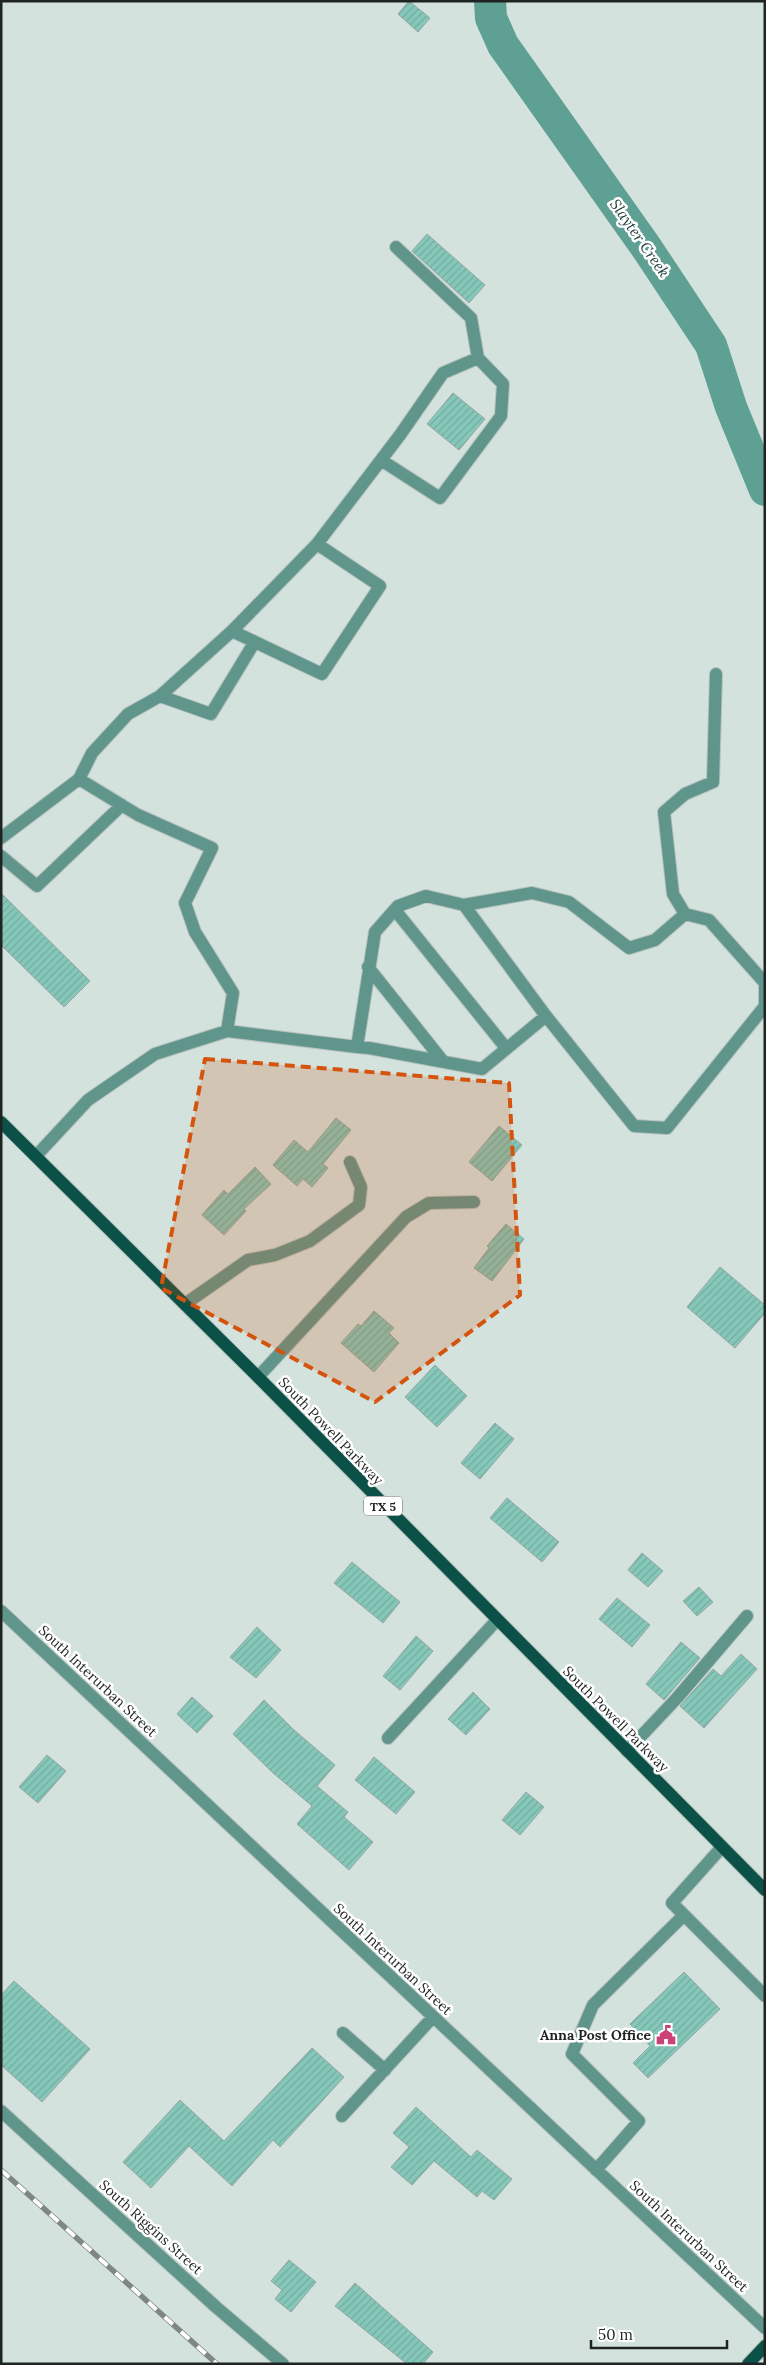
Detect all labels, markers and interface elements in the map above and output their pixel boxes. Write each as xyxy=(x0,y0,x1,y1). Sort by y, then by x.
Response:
water label: Slayter Creek xyxy=(606,195,674,281)
street label: South Powell Parkway xyxy=(275,1373,388,1489)
road number: TX 5 xyxy=(364,1496,402,1515)
street label: South Interurban Street xyxy=(35,1621,161,1741)
street label: South Powell Parkway xyxy=(559,1662,673,1776)
street label: South Interurban Street xyxy=(330,1899,456,2019)
public building icon: Anna Post Office xyxy=(655,2024,677,2046)
place label: Anna Post Office xyxy=(540,2026,651,2044)
street label: South Riggins Street xyxy=(96,2176,207,2279)
street label: South Interurban Street xyxy=(626,2176,752,2296)
scale bar xyxy=(591,2318,727,2350)
text: 50 m xyxy=(598,2325,633,2344)

